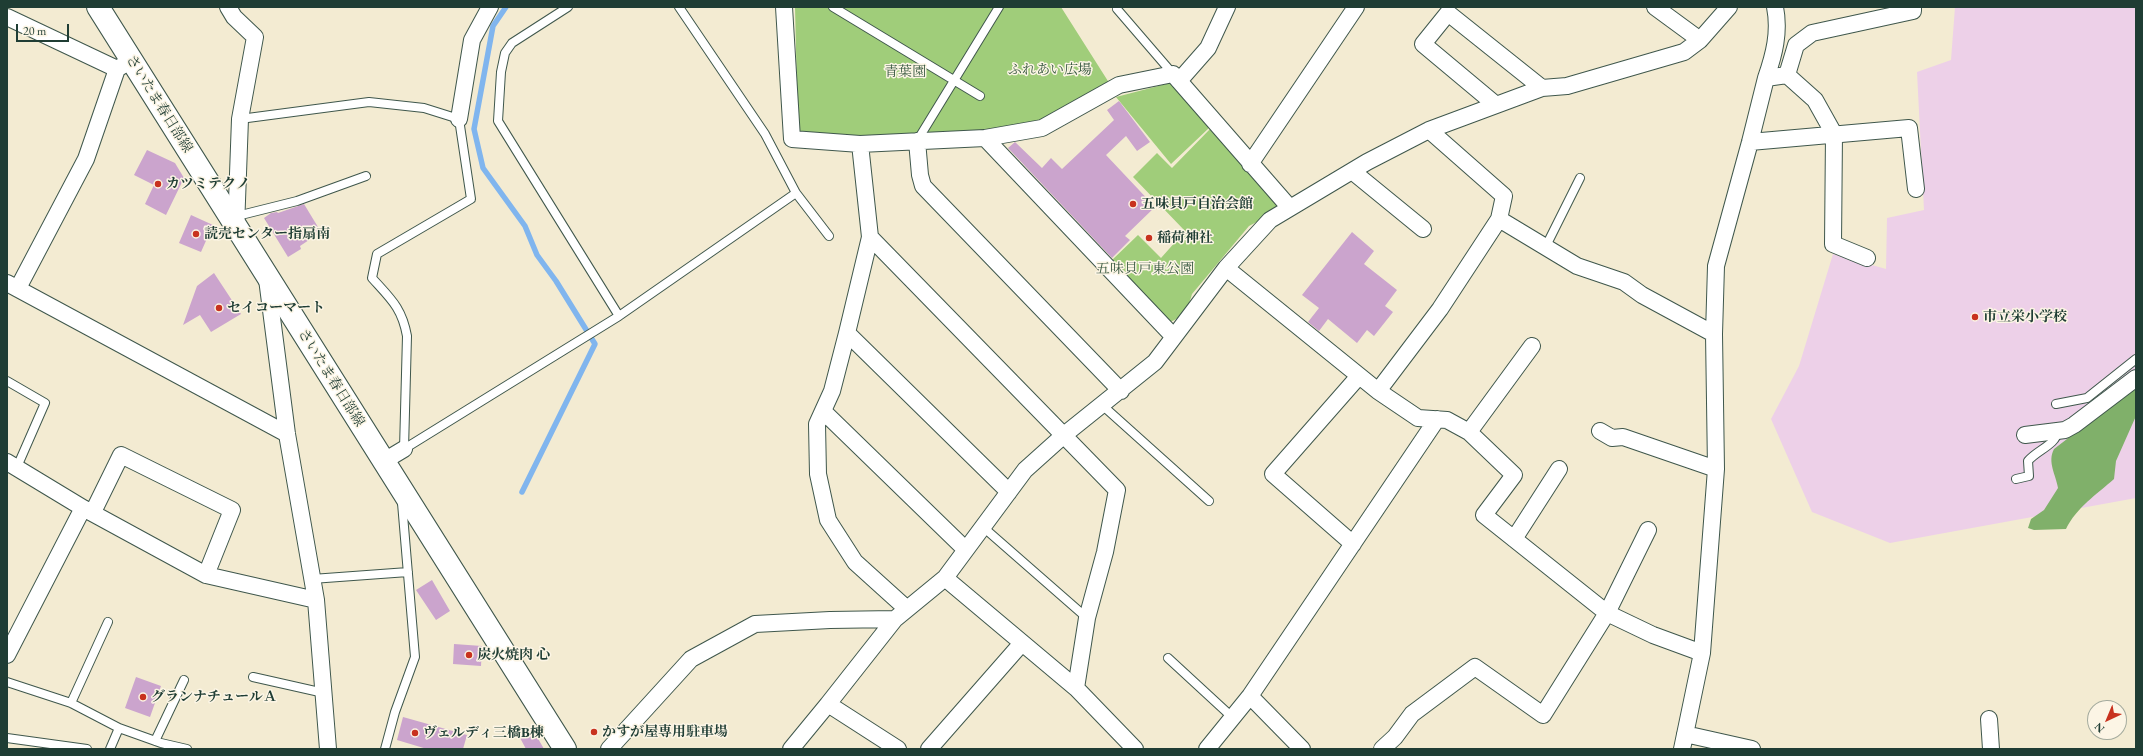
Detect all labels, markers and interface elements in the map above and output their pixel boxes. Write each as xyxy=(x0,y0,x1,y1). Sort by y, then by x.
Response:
scale bar xyxy=(18,16,71,42)
text: 20 m xyxy=(23,23,46,39)
street label: さいたま春日部線 xyxy=(122,52,196,156)
park label: ふれあい広場 xyxy=(1008,62,1092,78)
park label: 青葉園 xyxy=(884,64,926,80)
place label: カツミテクノ xyxy=(166,176,250,192)
marker: カツミテクノ xyxy=(153,179,163,189)
place label: 五味貝戸自治会館 xyxy=(1141,196,1253,212)
marker: 五味貝戸自治会館 xyxy=(1128,199,1138,209)
place label: 読売センター指扇南 xyxy=(204,226,330,242)
marker: 読売センター指扇南 xyxy=(191,229,201,239)
place label: 稲荷神社 xyxy=(1157,230,1213,246)
marker: 稲荷神社 xyxy=(1144,233,1154,243)
park label: 五味貝戸東公園 xyxy=(1096,261,1194,277)
place label: セイコーマート xyxy=(227,300,325,316)
marker: セイコーマート xyxy=(214,303,224,313)
place label: 市立栄小学校 xyxy=(1983,309,2067,325)
marker: 市立栄小学校 xyxy=(1970,312,1980,322)
street label: さいたま春日部線 xyxy=(294,326,368,430)
place label: 炭火焼肉 心 xyxy=(477,647,550,663)
marker: 炭火焼肉 心 xyxy=(464,650,474,660)
place label: グランナチュールＡ xyxy=(151,689,277,705)
marker: グランナチュールＡ xyxy=(138,692,148,702)
north arrow xyxy=(2087,700,2127,740)
text: N xyxy=(2091,720,2107,736)
place label: かすが屋専用駐車場 xyxy=(602,724,728,740)
place label: ヴェルディ三橋B棟 xyxy=(423,725,544,741)
marker: かすが屋専用駐車場 xyxy=(589,727,599,737)
marker: ヴェルディ三橋B棟 xyxy=(410,728,420,738)

